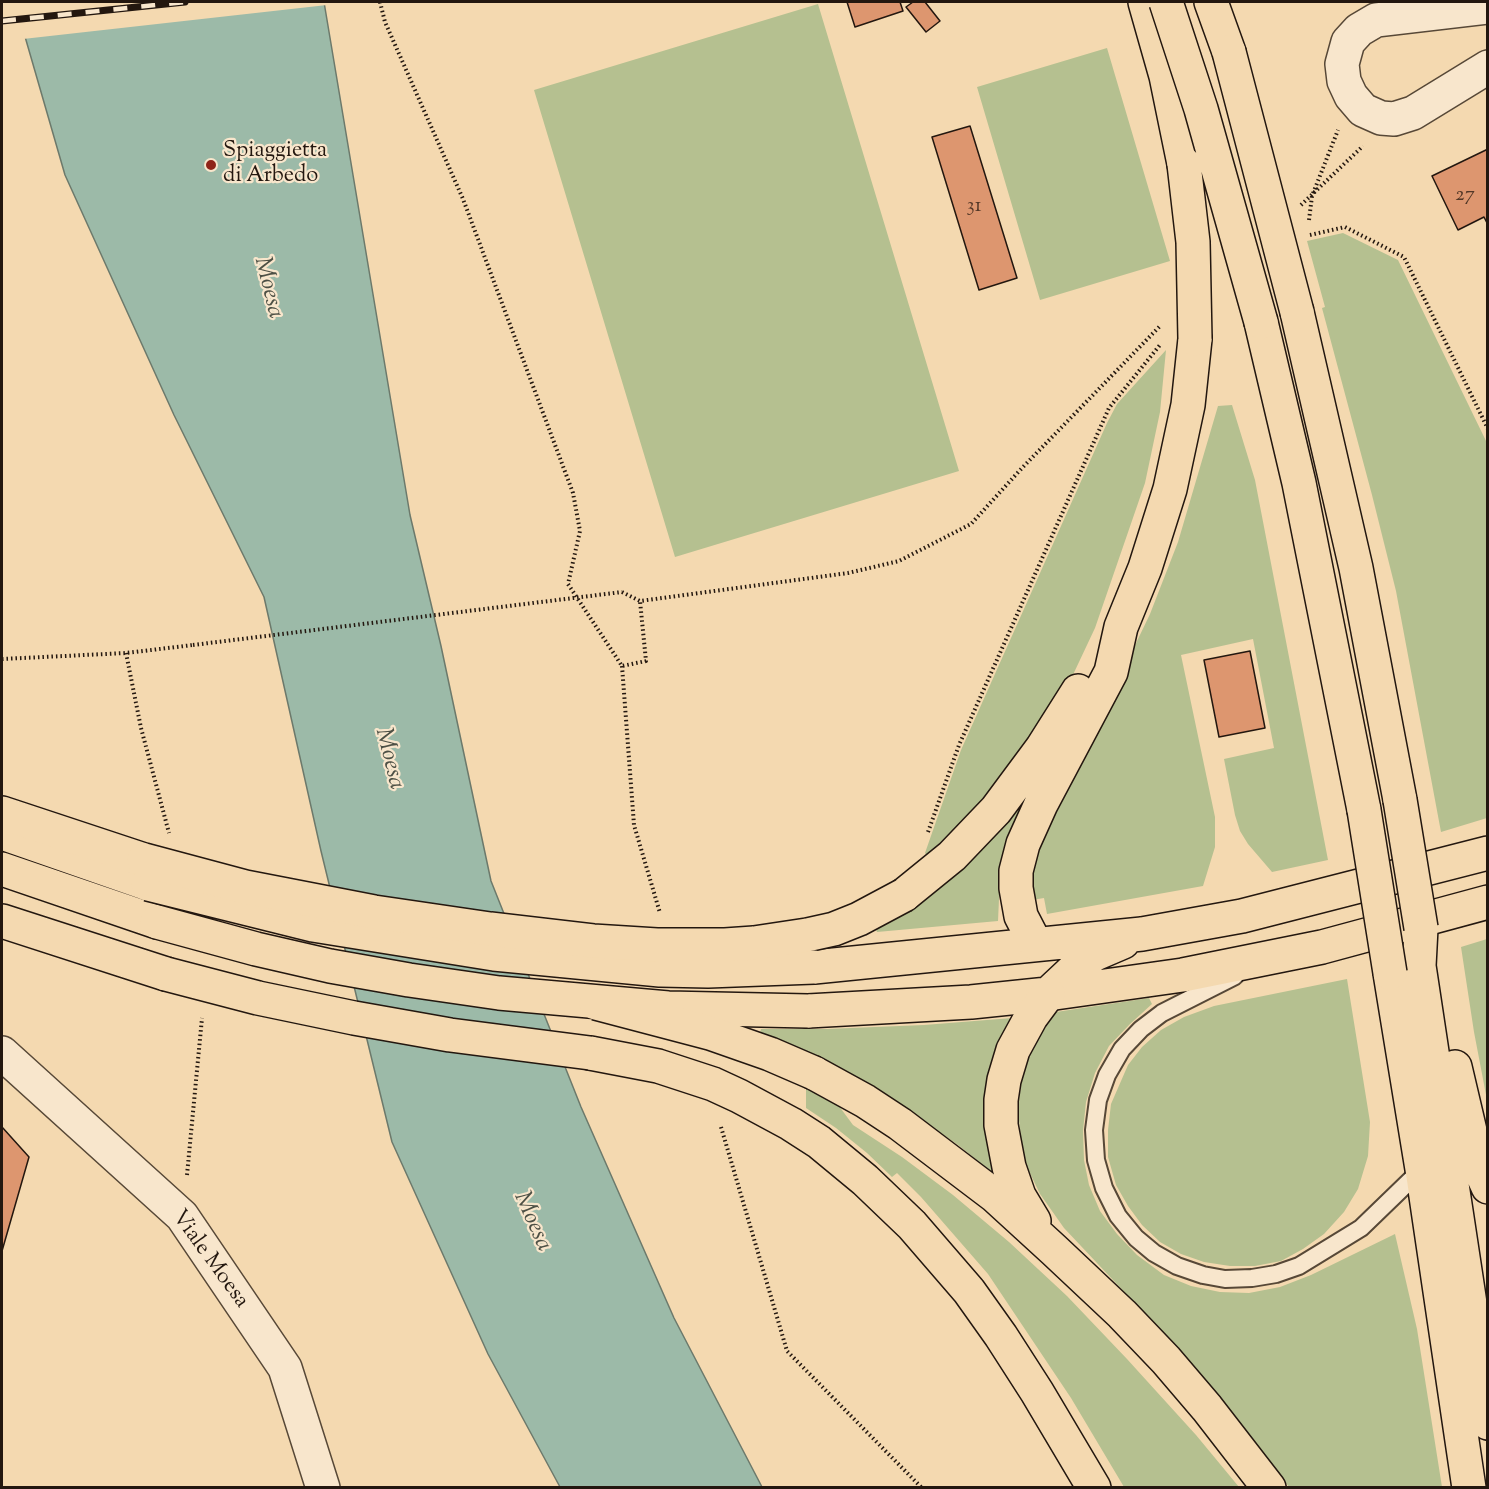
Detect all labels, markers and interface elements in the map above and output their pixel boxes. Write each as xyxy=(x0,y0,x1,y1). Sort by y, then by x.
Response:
place label: Spiaggietta di Arbedo xyxy=(223,139,327,190)
marker: Spiaggietta di Arbedo xyxy=(204,158,218,172)
house number: 27 xyxy=(1455,185,1475,209)
house number: 31 xyxy=(967,196,981,220)
water label: Moesa xyxy=(246,254,288,322)
water label: Moesa xyxy=(367,725,409,793)
water label: Moesa xyxy=(505,1188,557,1256)
street label: Viale Moesa xyxy=(165,1206,253,1314)

